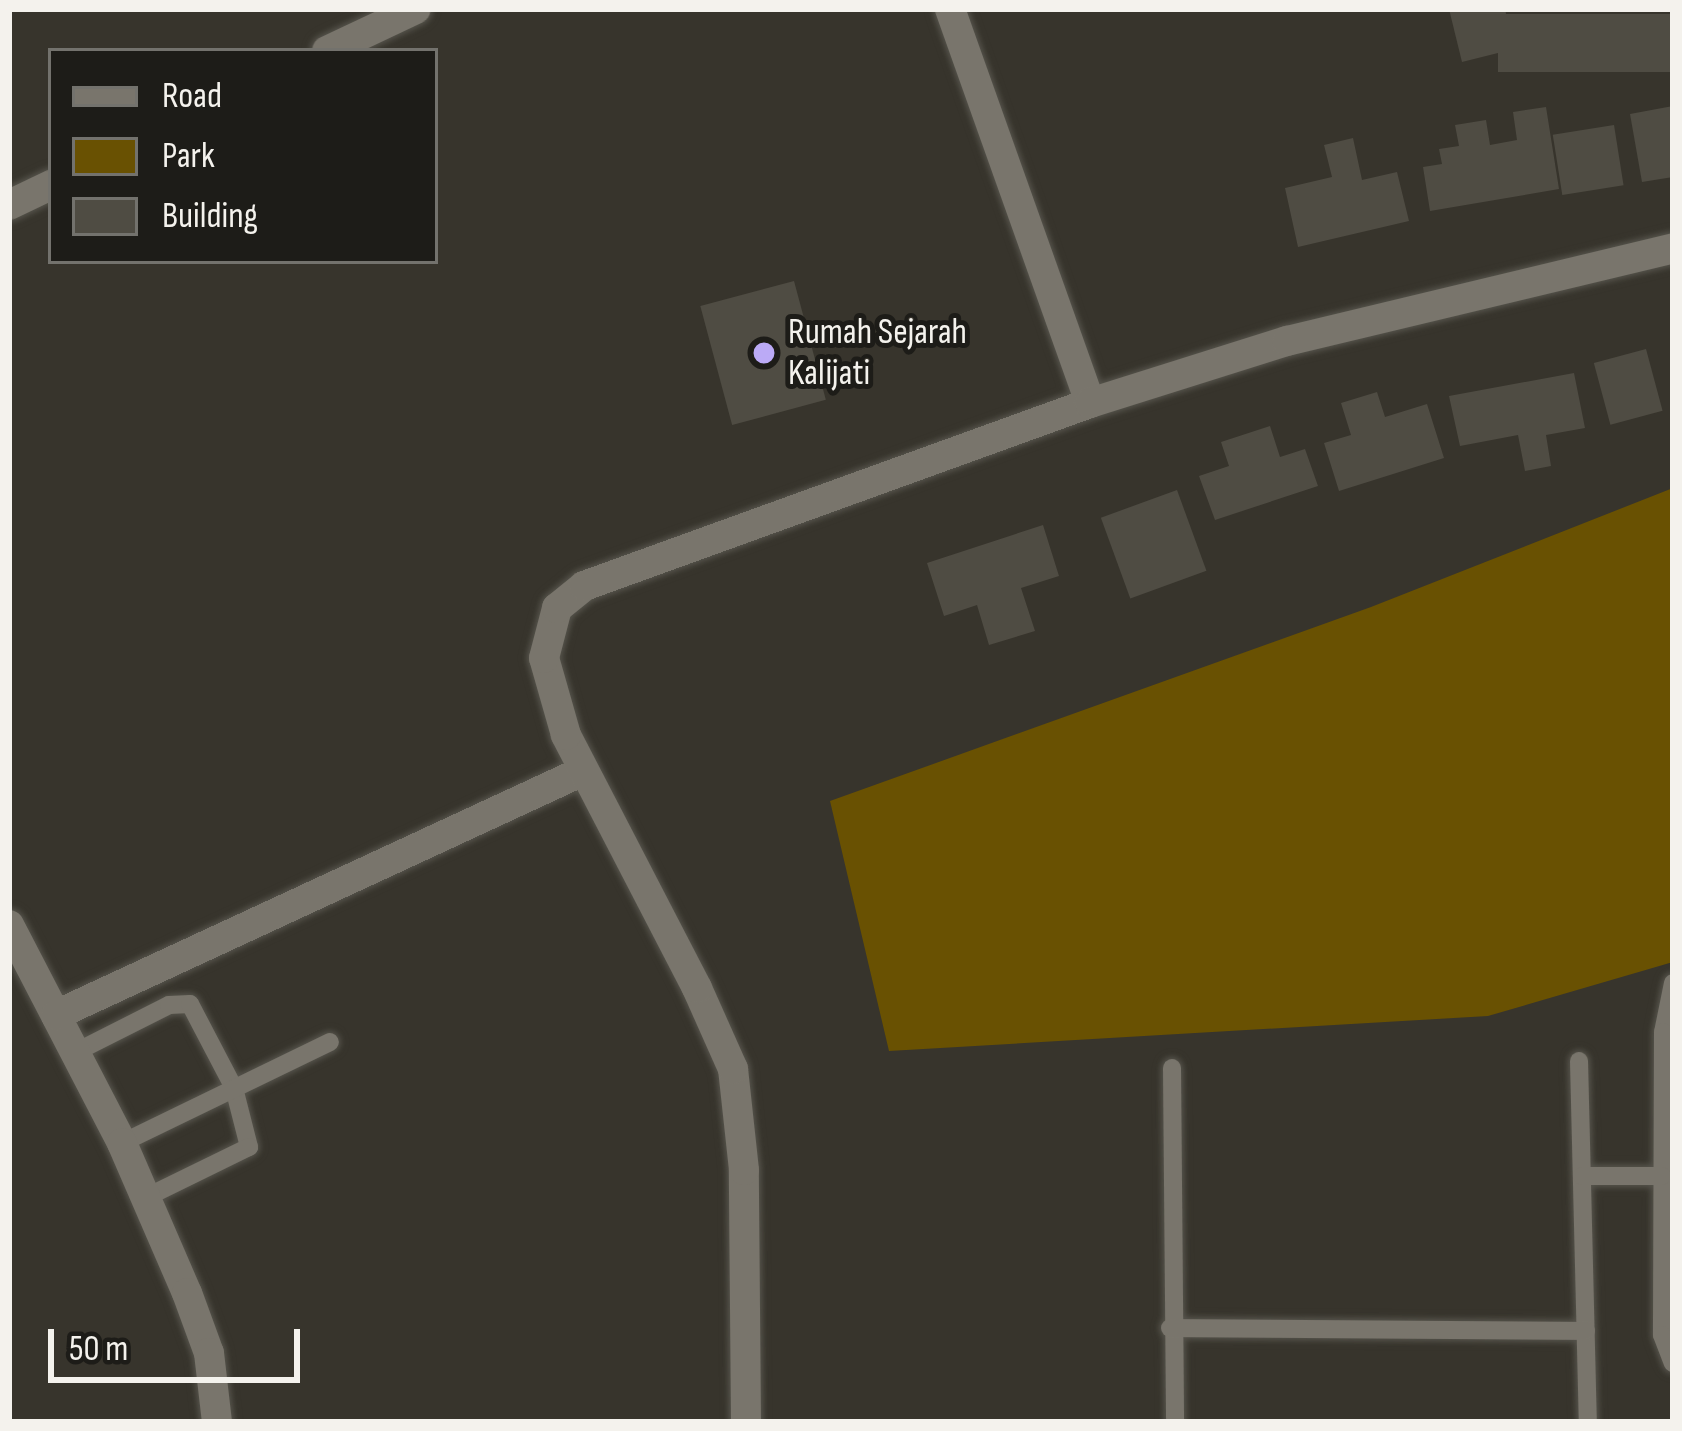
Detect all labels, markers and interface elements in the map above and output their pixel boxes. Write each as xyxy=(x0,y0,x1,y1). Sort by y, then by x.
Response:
legend xyxy=(48,48,438,264)
text: Road xyxy=(162,75,222,118)
text: Park xyxy=(162,135,215,178)
text: Building xyxy=(162,195,258,238)
place label: Rumah Sejarah Kalijati xyxy=(788,310,967,395)
marker: Rumah Sejarah Kalijati xyxy=(751,340,777,366)
scale bar xyxy=(54,1305,306,1379)
text: 50 m xyxy=(69,1328,128,1371)

